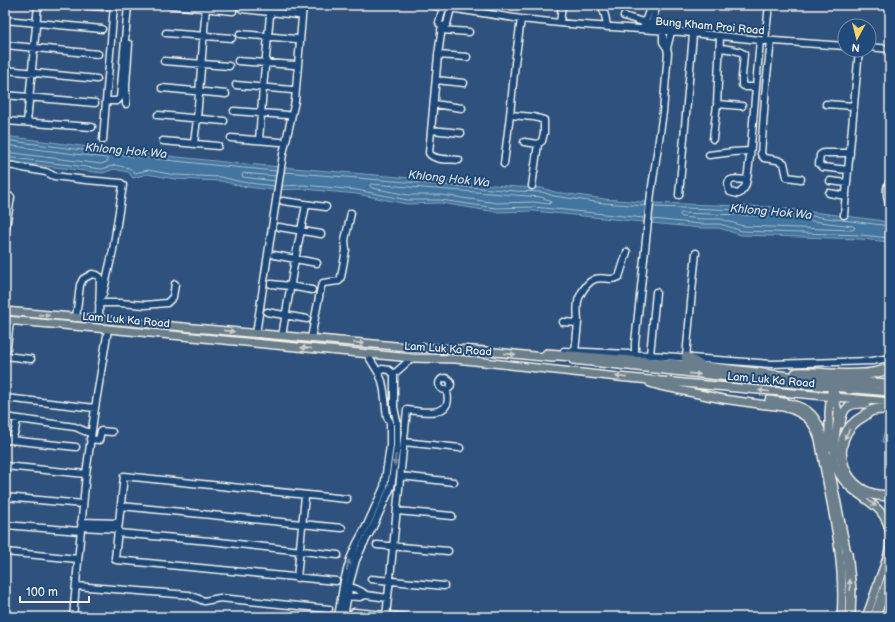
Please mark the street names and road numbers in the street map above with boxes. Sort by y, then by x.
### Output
street label: Bung Kham Proi Road [655,15,765,37]
street label: Lam Luk Ka Road [82,310,170,330]
street label: Lam Luk Ka Road [404,339,492,359]
street label: Lam Luk Ka Road [727,370,815,390]

